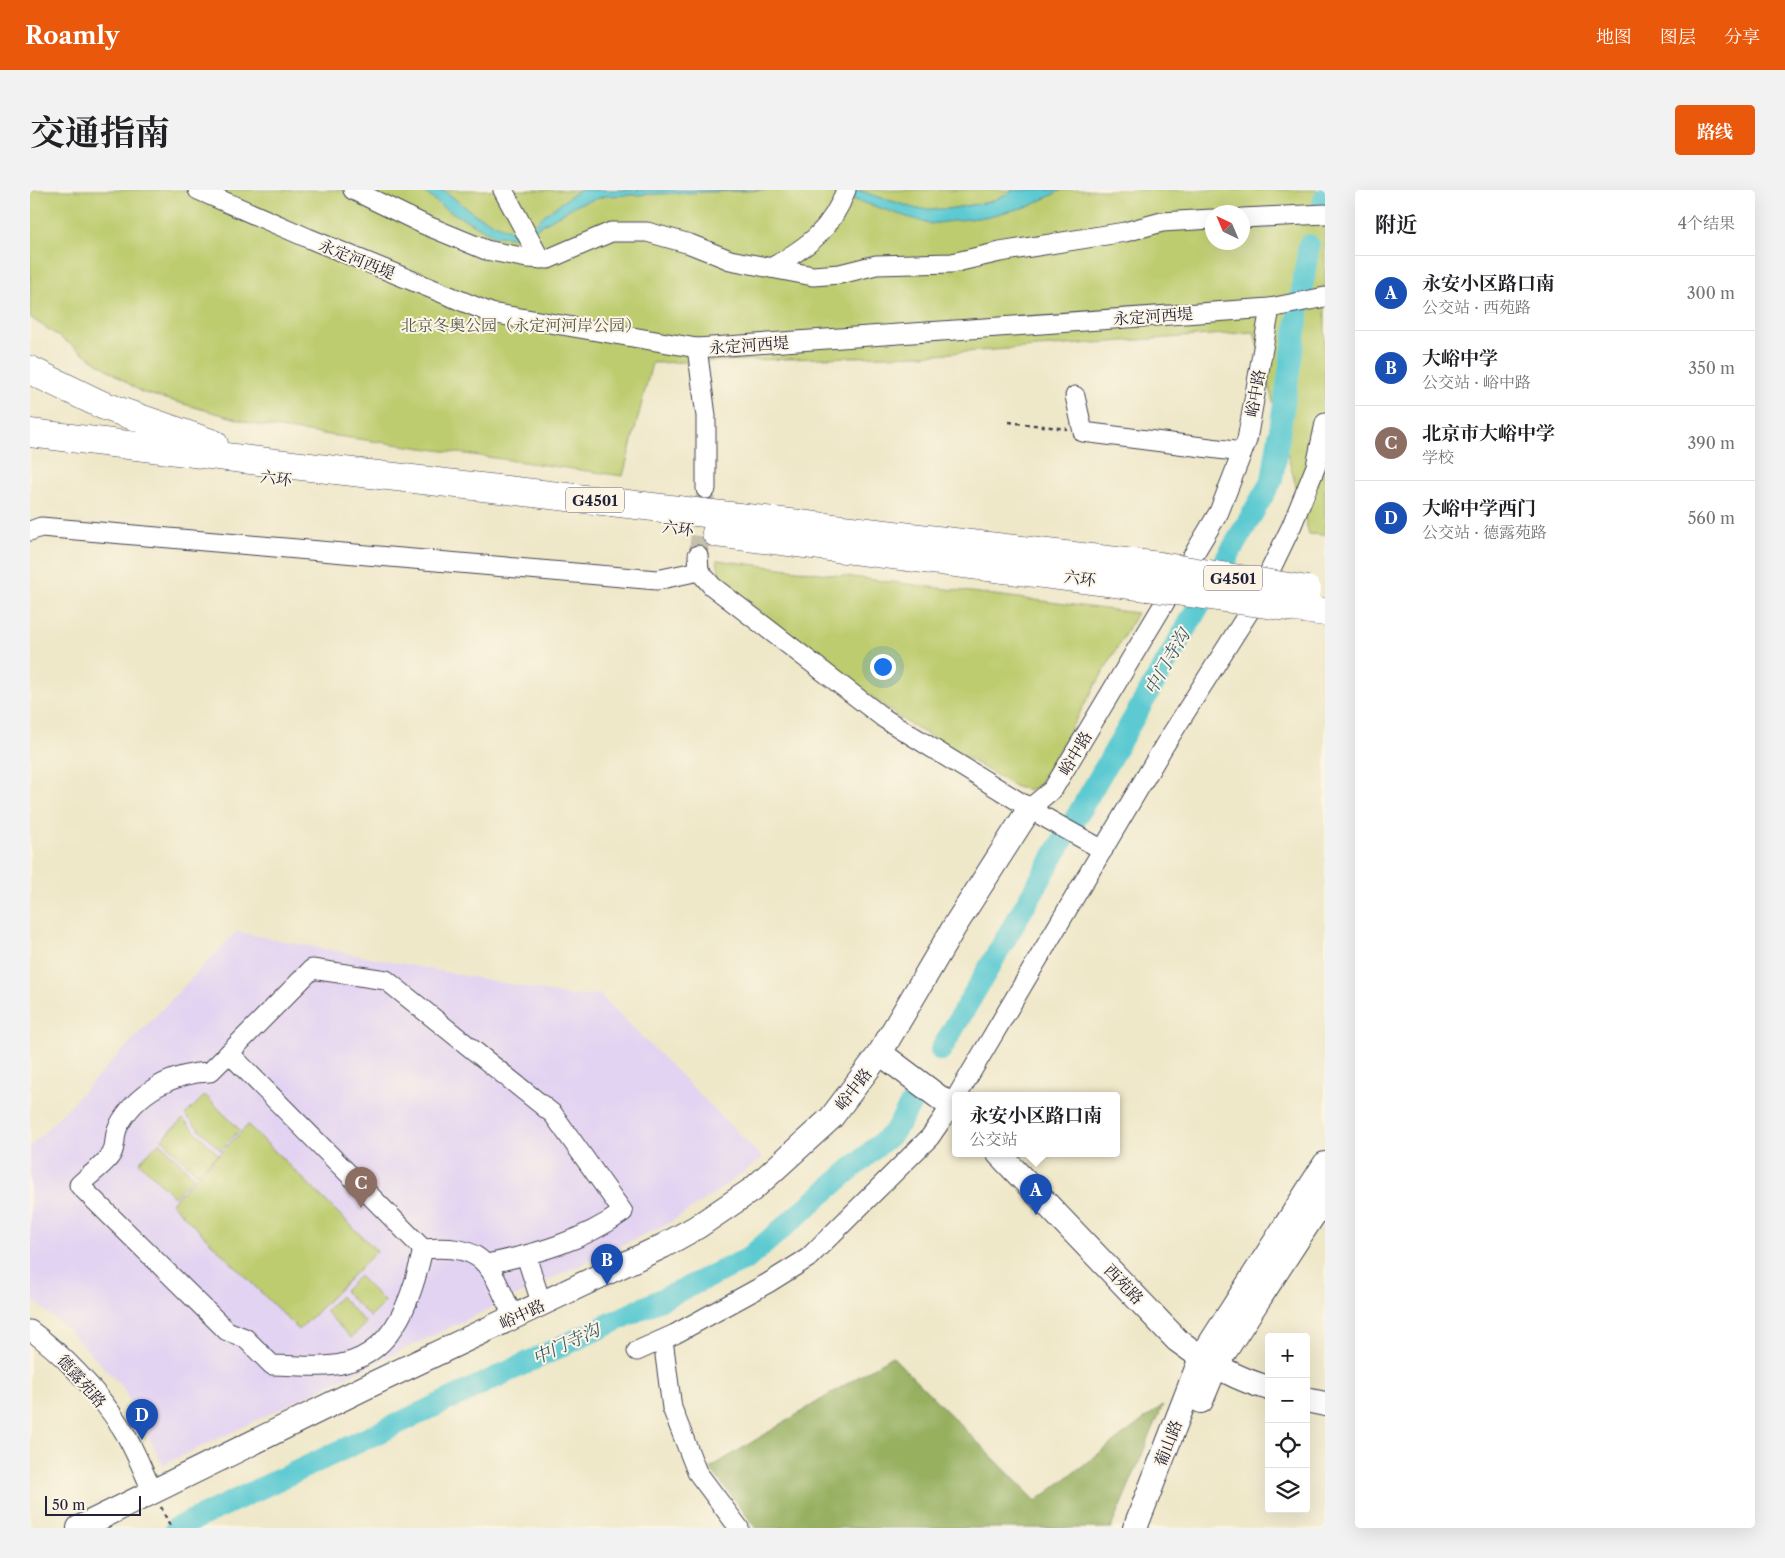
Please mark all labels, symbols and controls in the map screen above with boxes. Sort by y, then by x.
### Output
text: Roamly [25,21,119,50]
text: 地图 [1596,26,1632,48]
text: 图层 [1660,26,1696,48]
text: 分享 [1724,26,1760,48]
button: 路线 [1675,105,1755,155]
text: 交通指南 [30,111,170,154]
north arrow [1205,205,1250,250]
text: 附近 [1375,212,1417,237]
text: 4个结果 [1678,213,1735,233]
street label: 永定河西堤 [316,235,398,283]
text: 永安小区路口南 [1422,272,1555,295]
text: A [1385,283,1397,303]
text: 300 m [1687,283,1735,303]
text: 公交站 · 西苑路 [1422,297,1531,317]
street label: 永定河西堤 [1112,303,1194,329]
park label: 北京冬奥公园（永定河河岸公园） [401,315,641,335]
street label: 永定河西堤 [708,332,790,358]
text: 大峪中学 [1422,347,1498,370]
text: B [1385,358,1397,378]
text: 350 m [1688,358,1735,378]
street label: 峪中路 [1241,368,1269,418]
text: 公交站 · 峪中路 [1422,372,1531,392]
text: 北京市大峪中学 [1422,422,1555,445]
text: C [1385,433,1397,453]
text: 390 m [1688,433,1735,453]
text: 学校 [1422,447,1454,467]
street label: 六环 [259,466,293,490]
road number: G4501 [566,488,624,512]
text: 大峪中学西门 [1422,497,1536,520]
text: D [1384,508,1398,528]
text: 560 m [1688,508,1735,528]
street label: 六环 [661,516,695,540]
text: 公交站 · 德露苑路 [1422,522,1547,542]
street label: 六环 [1063,566,1097,590]
road number: G4501 [1204,566,1262,590]
water label: 中门寺沟 [1139,623,1196,699]
your location [870,654,896,680]
street label: 峪中路 [1054,727,1096,779]
street label: 峪中路 [830,1064,876,1114]
popup [952,1092,1120,1157]
text: 永安小区路口南 [969,1104,1103,1127]
text: 公交站 [969,1129,1018,1149]
pin: C [345,1167,377,1208]
pin: A [1020,1174,1052,1215]
pin: B [591,1244,623,1285]
street label: 西苑路 [1100,1260,1148,1308]
street label: 峪中路 [496,1295,548,1333]
water label: 中门寺沟 [529,1318,606,1369]
map controls [1265,1333,1310,1513]
button: + [1265,1333,1310,1378]
street label: 德露苑路 [53,1350,111,1412]
button: − [1265,1378,1310,1423]
pin: D [126,1399,158,1440]
street label: 葡山路 [1150,1417,1186,1469]
button: locate [1265,1423,1310,1468]
button: layers [1265,1468,1310,1513]
scale bar [45,1493,141,1516]
text: 50 m [52,1496,85,1514]

